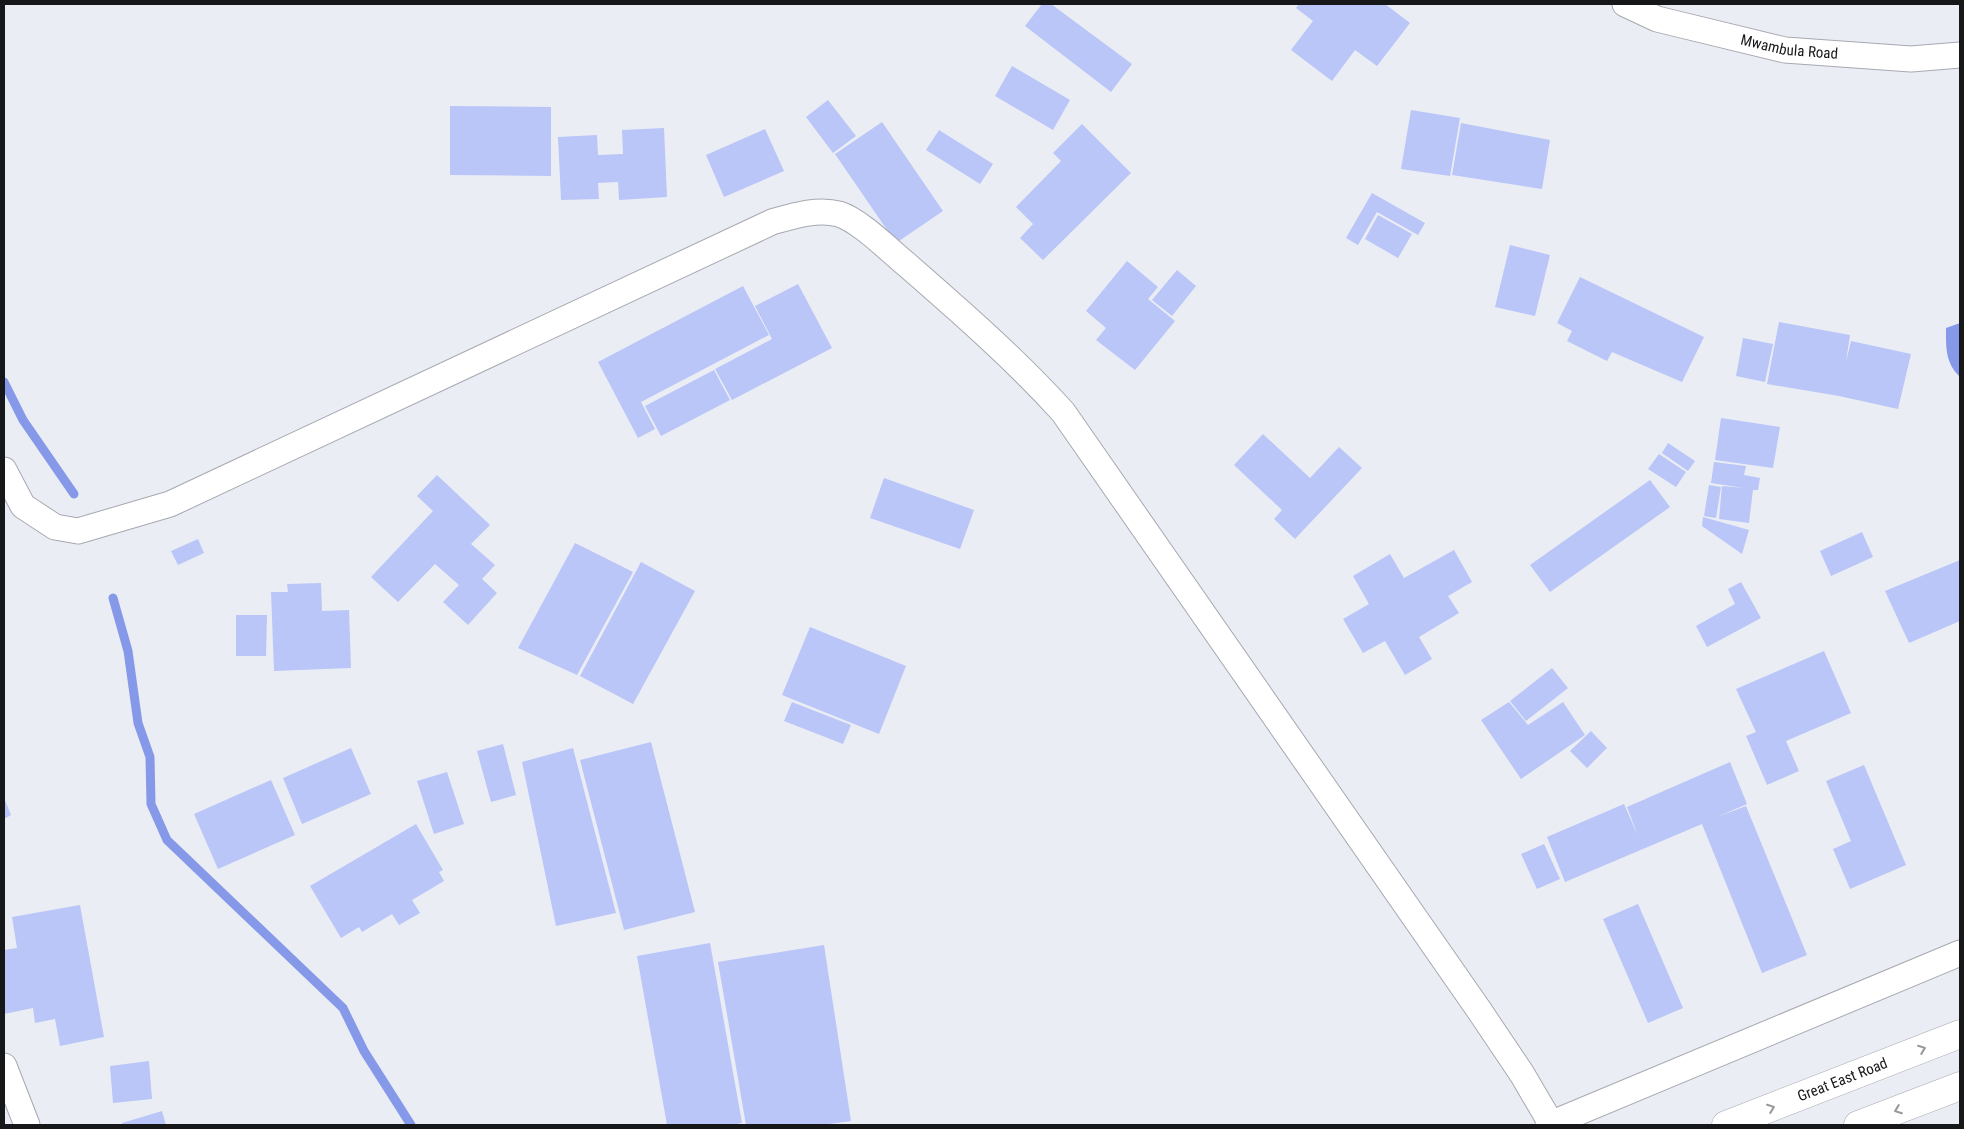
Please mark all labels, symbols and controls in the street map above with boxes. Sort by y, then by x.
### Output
street label: Mwambula Road [1739,31,1839,63]
one-way arrow [1918,1045,1926,1055]
street label: Great East Road [1795,1054,1890,1105]
one-way arrow [1766,1103,1775,1114]
one-way arrow [1895,1104,1903,1114]

